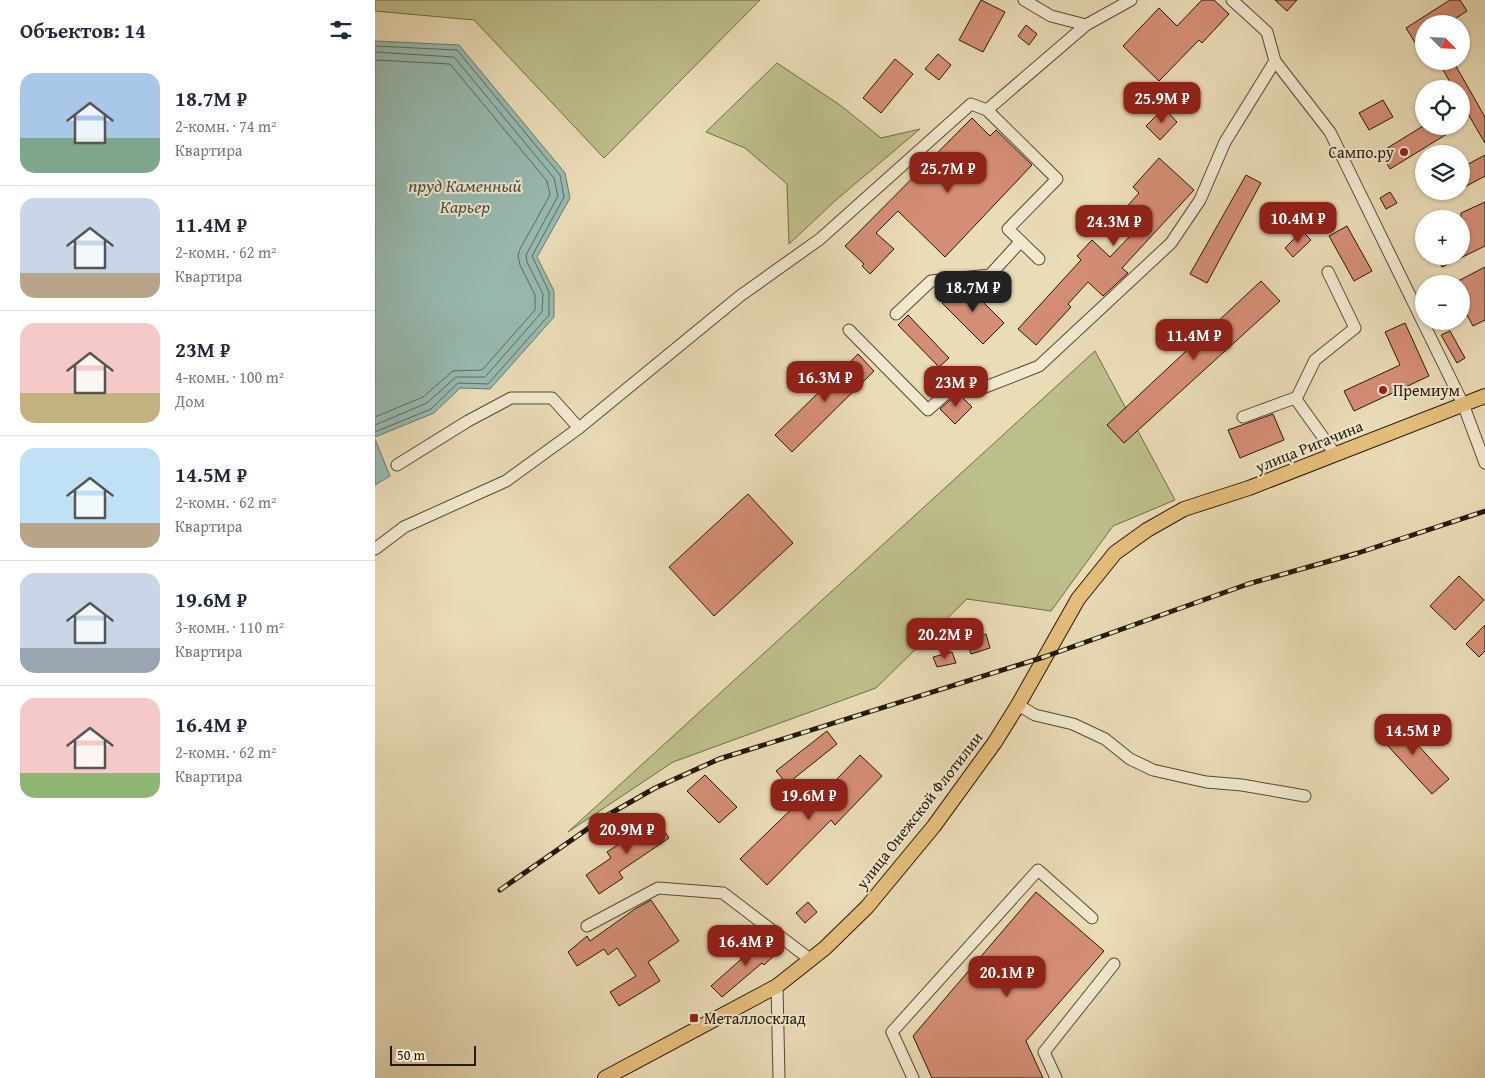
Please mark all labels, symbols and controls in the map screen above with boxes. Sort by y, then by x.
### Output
text: Объектов: 14 [20,15,146,46]
north arrow [1415,15,1470,70]
map controls [1415,15,1470,330]
icon: filters [327,16,355,44]
button: locate [1415,80,1470,135]
pin: 25.9M ₽ [1116,82,1208,124]
text: 18.7M ₽ [175,83,247,114]
text: 25.9M ₽ [1135,86,1189,110]
icon: home [60,93,120,153]
text: 2-комн. · 74 m² [175,114,276,138]
text: Квартира [175,138,242,162]
place label: Сампо.ру [1328,140,1394,164]
button: layers [1415,145,1470,200]
marker: Сампо.ру [1398,146,1410,158]
pin: 25.7M ₽ [902,152,994,194]
text: 25.7M ₽ [921,156,975,180]
water label: пруд Каменный Карьер [408,172,522,220]
pin: 10.4M ₽ [1252,202,1344,244]
pin: 24.3M ₽ [1068,204,1160,247]
text: 10.4M ₽ [1271,206,1325,230]
text: 11.4M ₽ [175,209,247,240]
text: 24.3M ₽ [1087,209,1141,233]
button: + [1415,210,1470,265]
icon: home [60,218,120,278]
text: 2-комн. · 62 m² [175,240,276,264]
text: Квартира [175,264,242,288]
pin: 18.7M ₽ [927,270,1019,313]
text: 18.7M ₽ [946,275,1000,299]
button: − [1415,275,1470,330]
pin: 11.4M ₽ [1148,318,1240,361]
text: 11.4M ₽ [1167,323,1221,347]
text: 23M ₽ [175,334,230,365]
icon: home [60,343,120,403]
pin: 16.3M ₽ [779,360,871,403]
text: 4-комн. · 100 m² [175,365,284,389]
text: 16.3M ₽ [798,365,852,389]
pin: 23M ₽ [921,366,991,408]
text: 23M ₽ [935,370,977,394]
place label: Премиум [1393,378,1460,402]
marker: Премиум [1377,384,1389,396]
text: Дом [175,389,205,413]
street label: улица Ригачина [1251,413,1367,479]
text: 14.5M ₽ [175,459,247,490]
icon: home [60,468,120,528]
text: 2-комн. · 62 m² [175,490,276,514]
text: Квартира [175,514,242,538]
text: 19.6M ₽ [175,584,247,615]
icon: home [60,593,120,653]
text: 3-комн. · 110 m² [175,615,284,639]
pin: 20.2M ₽ [899,618,991,660]
text: 20.2M ₽ [918,622,972,646]
text: Квартира [175,639,242,663]
text: 16.4M ₽ [175,709,247,740]
pin: 14.5M ₽ [1367,714,1459,756]
icon: home [60,718,120,778]
text: 14.5M ₽ [1386,718,1440,742]
street label: улица Онежской Флотилии [849,726,988,895]
text: 2-комн. · 62 m² [175,740,276,764]
text: Квартира [175,764,242,788]
pin: 19.6M ₽ [763,778,855,821]
text: 19.6M ₽ [782,783,836,807]
pin: 20.9M ₽ [581,812,673,855]
text: 20.9M ₽ [600,817,654,841]
pin: 16.4M ₽ [700,924,792,967]
text: 16.4M ₽ [719,929,773,953]
pin: 20.1M ₽ [961,956,1053,998]
text: 20.1M ₽ [980,960,1034,984]
place label: Металлосклад [704,1006,806,1030]
marker: Металлосклад [688,1012,700,1024]
scale bar [390,1043,476,1066]
text: 50 m [397,1045,425,1065]

